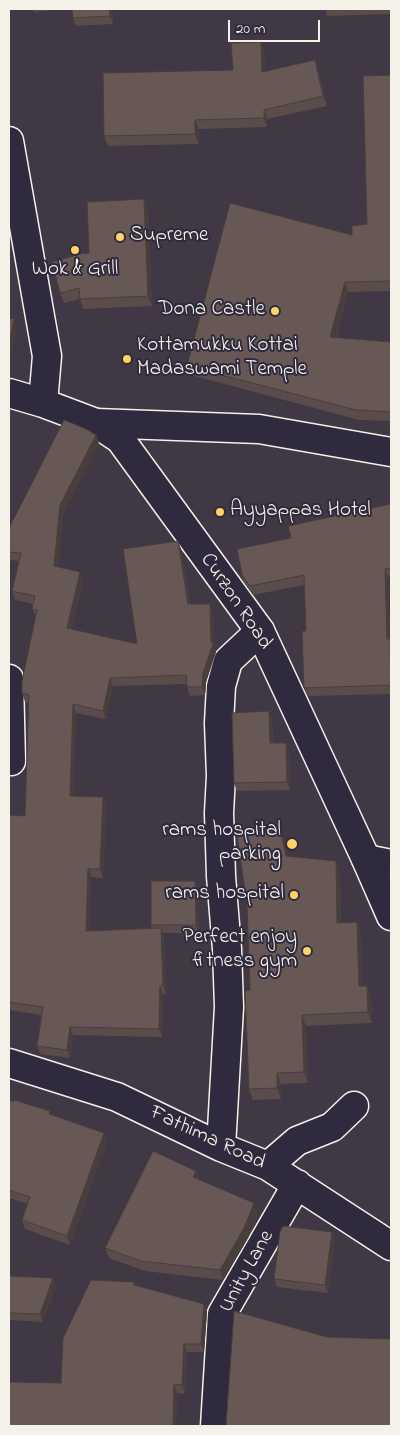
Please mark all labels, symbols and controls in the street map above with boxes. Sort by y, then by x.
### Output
scale bar [230,10,322,42]
text: 20 m [236,18,265,40]
place label: Supreme [130,224,208,250]
marker: Supreme [114,231,126,243]
marker: Wok & Grill [69,244,81,256]
place label: Wok & Grill [32,258,118,284]
place label: Dona Castle [158,298,265,324]
marker: Dona Castle [269,305,281,317]
place label: Kottamukku Kottai Madaswami Temple [137,334,307,384]
marker: Kottamukku Kottai Madaswami Temple [121,353,133,365]
place label: Ayyappas Hotel [230,499,371,525]
marker: Ayyappas Hotel [214,506,226,518]
street label: Curzon Road [194,549,276,655]
place label: rams hospital parking [162,819,281,869]
marker: rams hospital parking [285,837,299,851]
place label: rams hospital [165,882,284,908]
marker: rams hospital [288,889,300,901]
place label: Perfect enjoy fitness gym [183,926,297,976]
marker: Perfect enjoy fitness gym [301,945,313,957]
street label: Fathima Road [145,1101,269,1177]
street label: Unity Lane [215,1226,281,1318]

